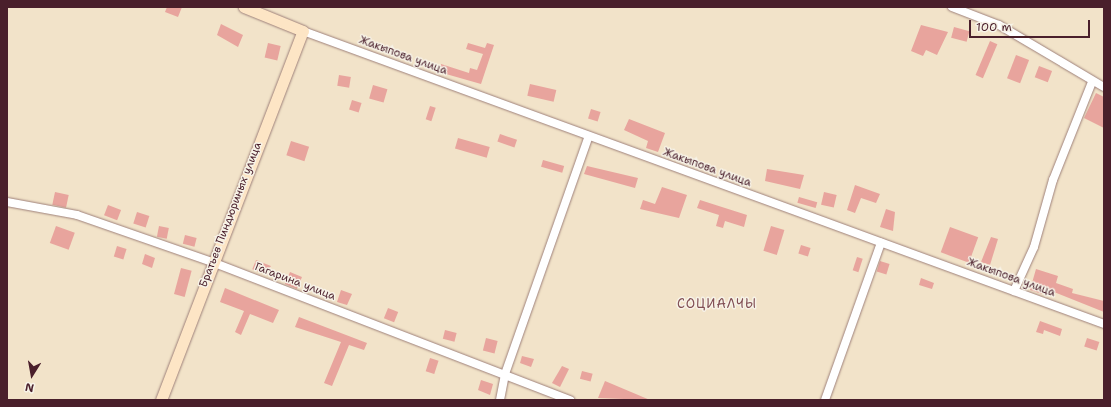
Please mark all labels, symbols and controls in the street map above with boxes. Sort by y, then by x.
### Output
scale bar [971,12,1092,38]
text: 100 m [976,19,1012,35]
street label: Жакыпова улица [357,34,449,78]
street label: Братьев Пиндюриных улица [197,141,265,289]
street label: Жакыпова улица [661,146,753,190]
street label: Жакыпова улица [965,256,1057,300]
street label: Гагарина улица [253,260,337,304]
district label: СОЦИАЛЧЫ [677,296,757,312]
north arrow [12,355,52,395]
text: N [24,379,35,395]

